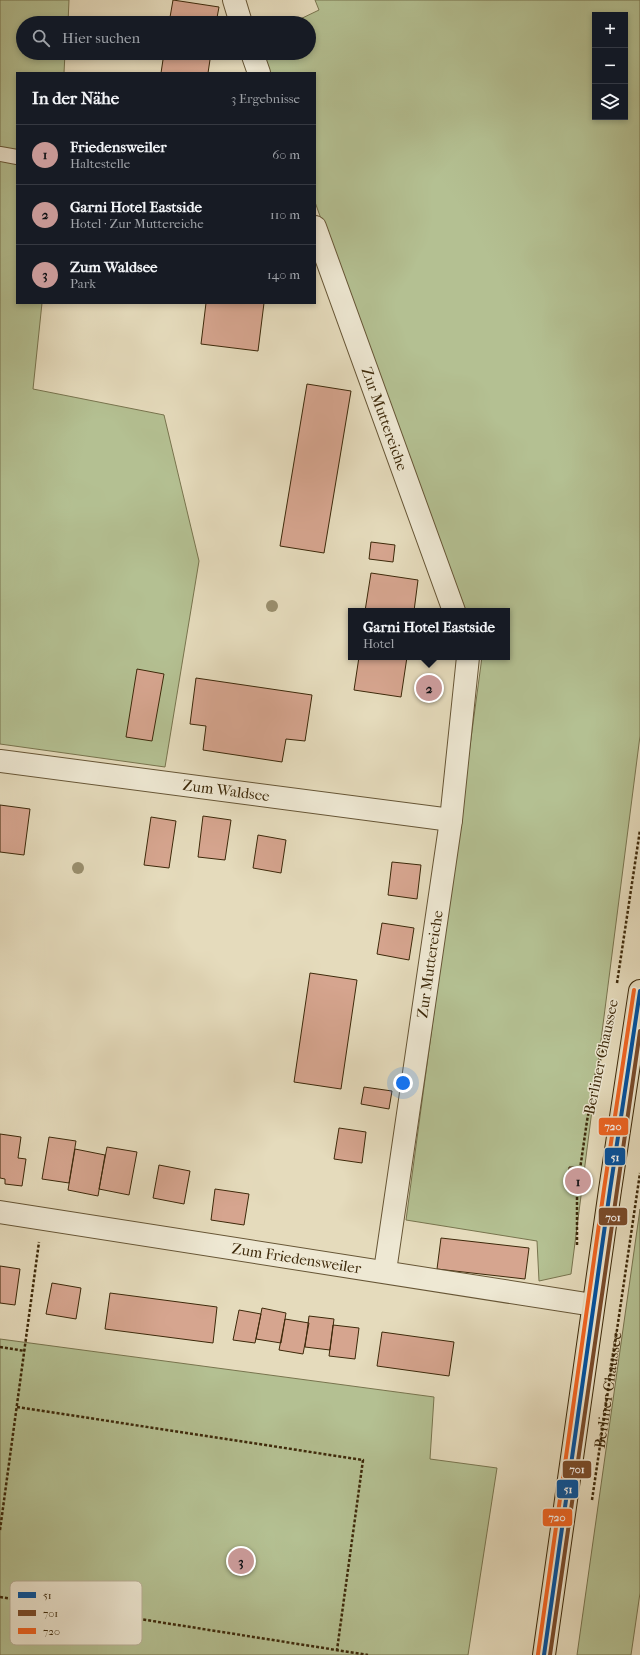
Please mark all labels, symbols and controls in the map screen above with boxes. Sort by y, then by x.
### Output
map controls [592,12,628,120]
button: + [592,12,628,48]
search box [16,16,316,60]
icon: search [30,27,52,49]
text: Hier suchen [62,29,140,47]
button: − [592,48,628,84]
button: layers [592,84,628,120]
text: In der Nähe [32,88,119,108]
text: 3 Ergebnisse [231,91,300,106]
text: Friedensweiler [70,138,167,156]
text: 1 [43,147,47,162]
text: 60 m [272,147,300,162]
text: Haltestelle [70,156,130,171]
text: Garni Hotel Eastside [70,198,202,216]
text: 2 [42,207,48,222]
text: 110 m [270,207,300,222]
text: Hotel · Zur Muttereiche [70,216,204,231]
text: Zum Waldsee [70,258,158,276]
text: 3 [42,267,48,282]
text: 140 m [267,267,300,282]
text: Park [70,276,96,291]
street label: Zur Muttereiche [357,365,412,474]
popup [348,608,510,660]
text: Garni Hotel Eastside [363,618,495,636]
text: Hotel [363,636,394,651]
pin: 2 [416,673,442,703]
street label: Zum Waldsee [181,776,271,805]
street label: Zur Muttereiche [413,909,447,1019]
street label: Berliner Chaussee [580,997,622,1116]
your location [393,1073,413,1093]
line badge: 720 [598,1117,629,1136]
text: 720 [604,1120,622,1133]
line badge: 51 [604,1147,626,1166]
text: 51 [611,1151,619,1164]
pin: 1 [565,1166,591,1196]
line badge: 701 [598,1207,628,1226]
text: 701 [604,1211,621,1224]
street label: Zum Friedensweiler [230,1239,363,1278]
street label: Berliner Chaussee [591,1330,626,1450]
line badge: 701 [562,1460,592,1479]
text: 701 [568,1463,585,1476]
line badge: 51 [556,1479,579,1499]
text: 51 [564,1483,572,1496]
line badge: 720 [542,1508,573,1527]
text: 720 [548,1511,566,1524]
pin: 3 [228,1546,254,1576]
legend [10,1581,142,1645]
text: 51 [43,1589,52,1602]
text: 701 [43,1607,58,1620]
text: 720 [43,1625,60,1638]

